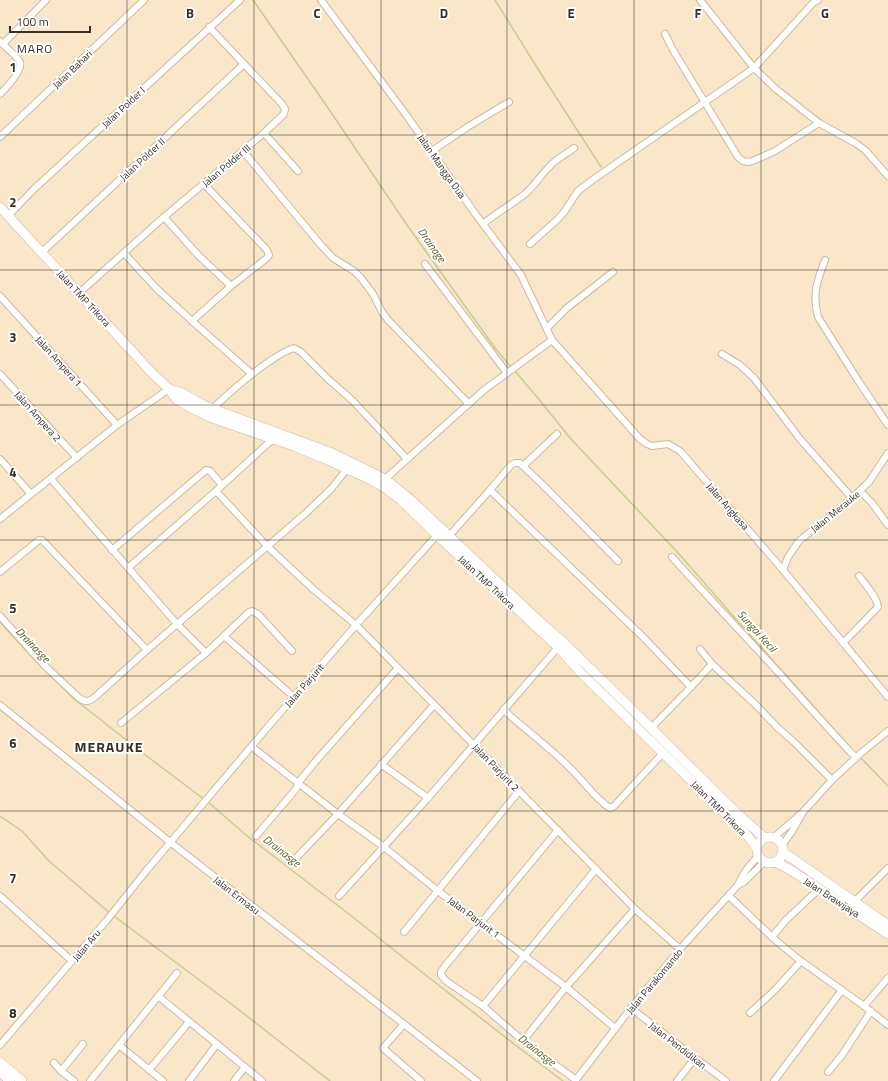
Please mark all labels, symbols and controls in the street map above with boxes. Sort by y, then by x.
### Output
text: B [186,3,194,23]
text: C [313,3,321,23]
text: D [440,3,448,23]
text: E [567,3,575,23]
text: F [695,3,702,23]
text: G [821,3,829,23]
scale bar [10,8,90,34]
text: 100 m [16,12,49,31]
district label: MARO [17,39,53,58]
street label: Jalan Bahari [49,47,96,92]
text: 1 [9,57,17,77]
street label: Jalan Polder I [98,83,148,132]
street label: Jalan Mangga Dua [414,131,469,202]
street label: Jalan Polder II [116,134,168,184]
street label: Jalan Polder III [199,140,254,190]
text: 2 [9,192,17,212]
water label: Drainage [414,224,450,266]
street label: Jalan TMP Trikora [53,267,114,330]
text: 3 [9,327,17,347]
street label: Jalan Ampera 1 [32,333,86,390]
street label: Jalan Ampera 2 [11,388,65,445]
text: 4 [9,462,17,482]
street label: Jalan Angkasa [703,479,753,533]
street label: Jalan Merauke [807,487,863,536]
street label: Jalan TMP Trikora [455,552,518,613]
text: 5 [9,598,17,618]
water label: Sungai Kecil [734,607,781,657]
water label: Drainasge [12,624,55,667]
street label: Jalan Parjurit [281,660,328,711]
text: 6 [9,733,17,753]
district label: MERAUKE [75,736,143,757]
street label: Jalan Parjurit 2 [469,740,522,795]
street label: Jalan TMP Trikora [688,777,750,839]
water label: Drainasge [260,831,305,871]
text: 7 [9,868,17,888]
street label: Jalan Ermasu [210,873,263,918]
street label: Jalan Brawijaya [801,874,863,921]
street label: Jalan Parjurit 1 [445,893,503,942]
street label: Jalan Aru [69,926,104,965]
street label: Jalan Parakomando [622,945,686,1017]
text: 8 [9,1003,17,1023]
street label: Jalan Pendidikan [646,1018,710,1073]
water label: Drainasge [515,1030,560,1070]

